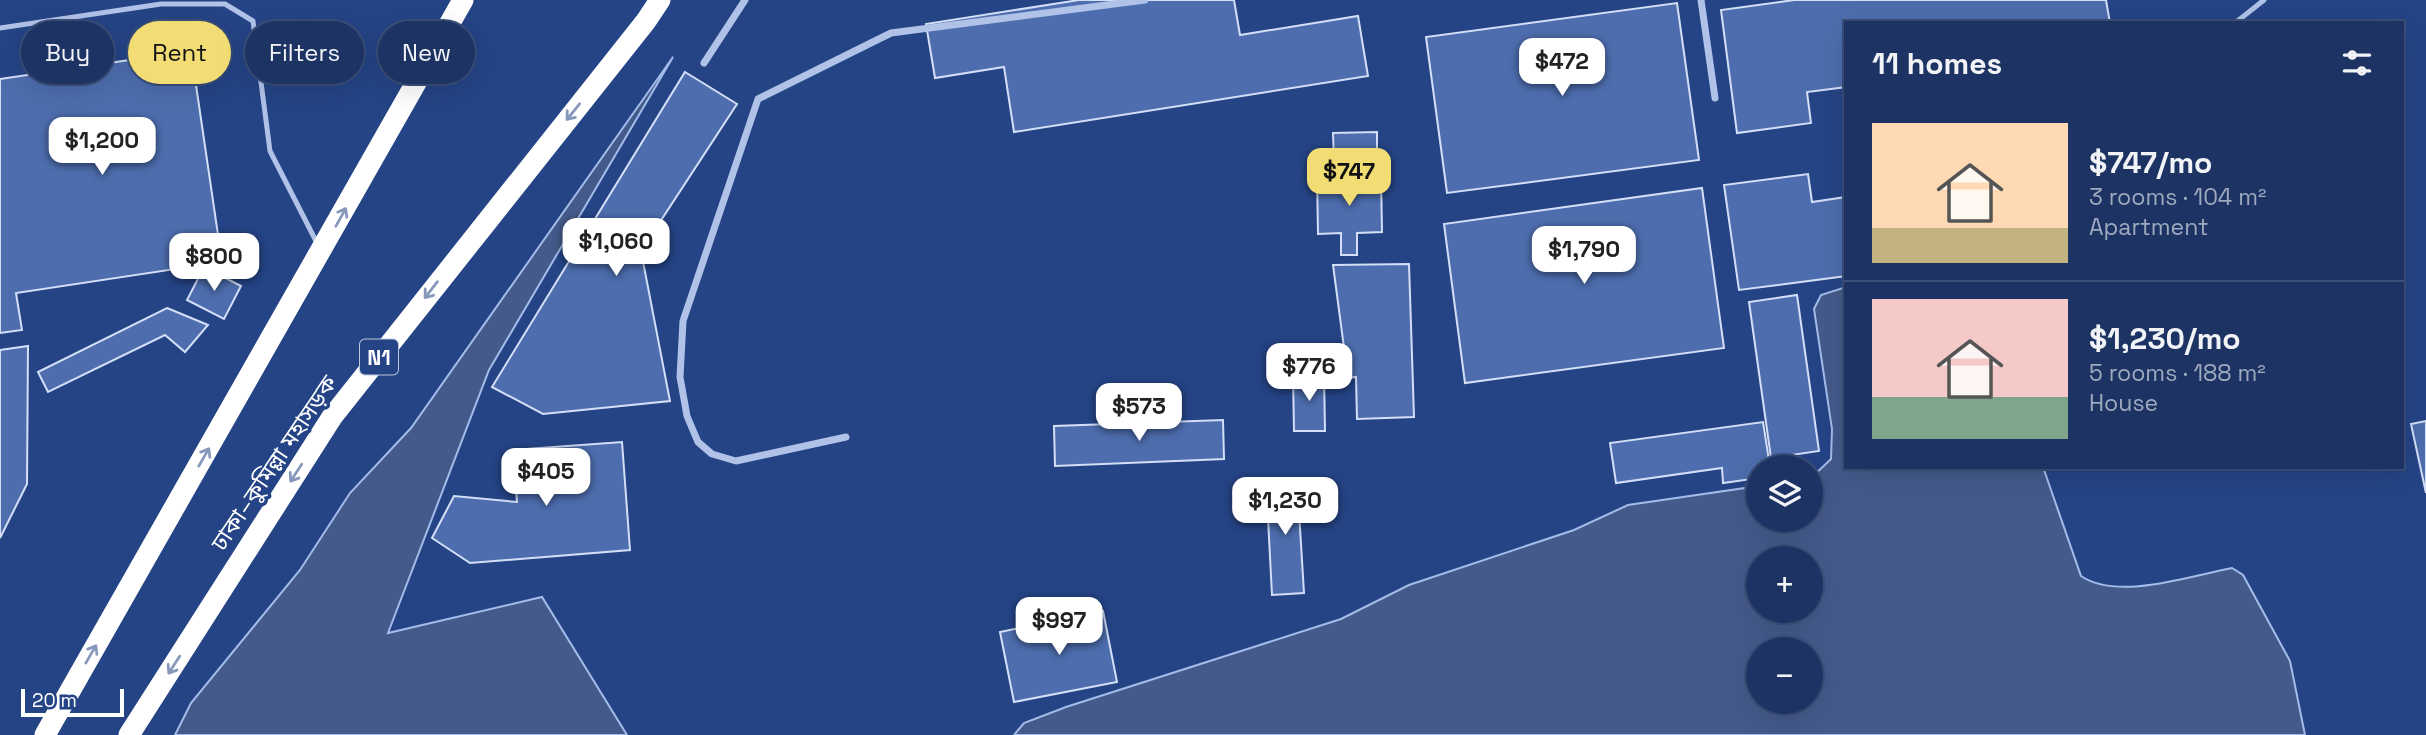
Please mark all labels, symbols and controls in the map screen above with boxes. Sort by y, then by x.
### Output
chip: Buy [21,21,114,84]
chip: Rent [128,21,231,84]
chip: Filters [245,21,364,84]
chip: New [378,21,475,84]
pin: $472 [1521,38,1603,98]
text: 11 homes [1872,44,2002,83]
icon: filters [2338,44,2376,82]
text: $472 [1535,46,1589,76]
one-way arrow [565,103,581,121]
pin: $1,200 [45,118,159,177]
text: $1,200 [65,125,139,155]
text: $747/mo [2089,143,2212,182]
pin: $747 [1308,148,1390,208]
icon: home [1928,151,2012,235]
text: $747 [1323,156,1375,186]
text: 3 rooms · 104 m² [2089,182,2266,212]
one-way arrow [334,207,348,227]
text: Apartment [2089,212,2209,242]
pin: $1,060 [559,218,673,278]
text: $1,060 [579,226,653,256]
pin: $1,790 [1527,226,1641,286]
pin: $800 [173,233,255,293]
text: $1,790 [1548,234,1620,264]
text: $800 [185,241,243,271]
one-way arrow [424,280,439,299]
text: $1,230/mo [2089,319,2241,358]
icon: home [1928,327,2012,411]
road number: N1 [360,340,398,374]
pin: $776 [1268,344,1350,403]
text: $776 [1282,351,1336,381]
text: 5 rooms · 188 m² [2089,358,2266,388]
street label: ঢাকা–কুমিল্লা মহাসড়ক [204,369,344,557]
pin: $573 [1098,384,1180,443]
text: House [2089,388,2158,418]
text: $573 [1112,391,1166,421]
one-way arrow [197,447,211,467]
pin: $405 [505,448,587,508]
map controls [1746,455,1823,714]
button: layers [1746,455,1823,532]
text: $405 [517,456,575,486]
one-way arrow [289,463,304,482]
pin: $1,230 [1228,477,1342,537]
text: $1,230 [1248,485,1322,515]
button: + [1746,546,1823,623]
pin: $997 [1018,598,1100,657]
text: $997 [1032,605,1086,635]
button: − [1746,637,1823,714]
one-way arrow [84,645,98,665]
one-way arrow [167,654,181,674]
scale bar [21,686,124,718]
text: 20 m [32,688,77,713]

